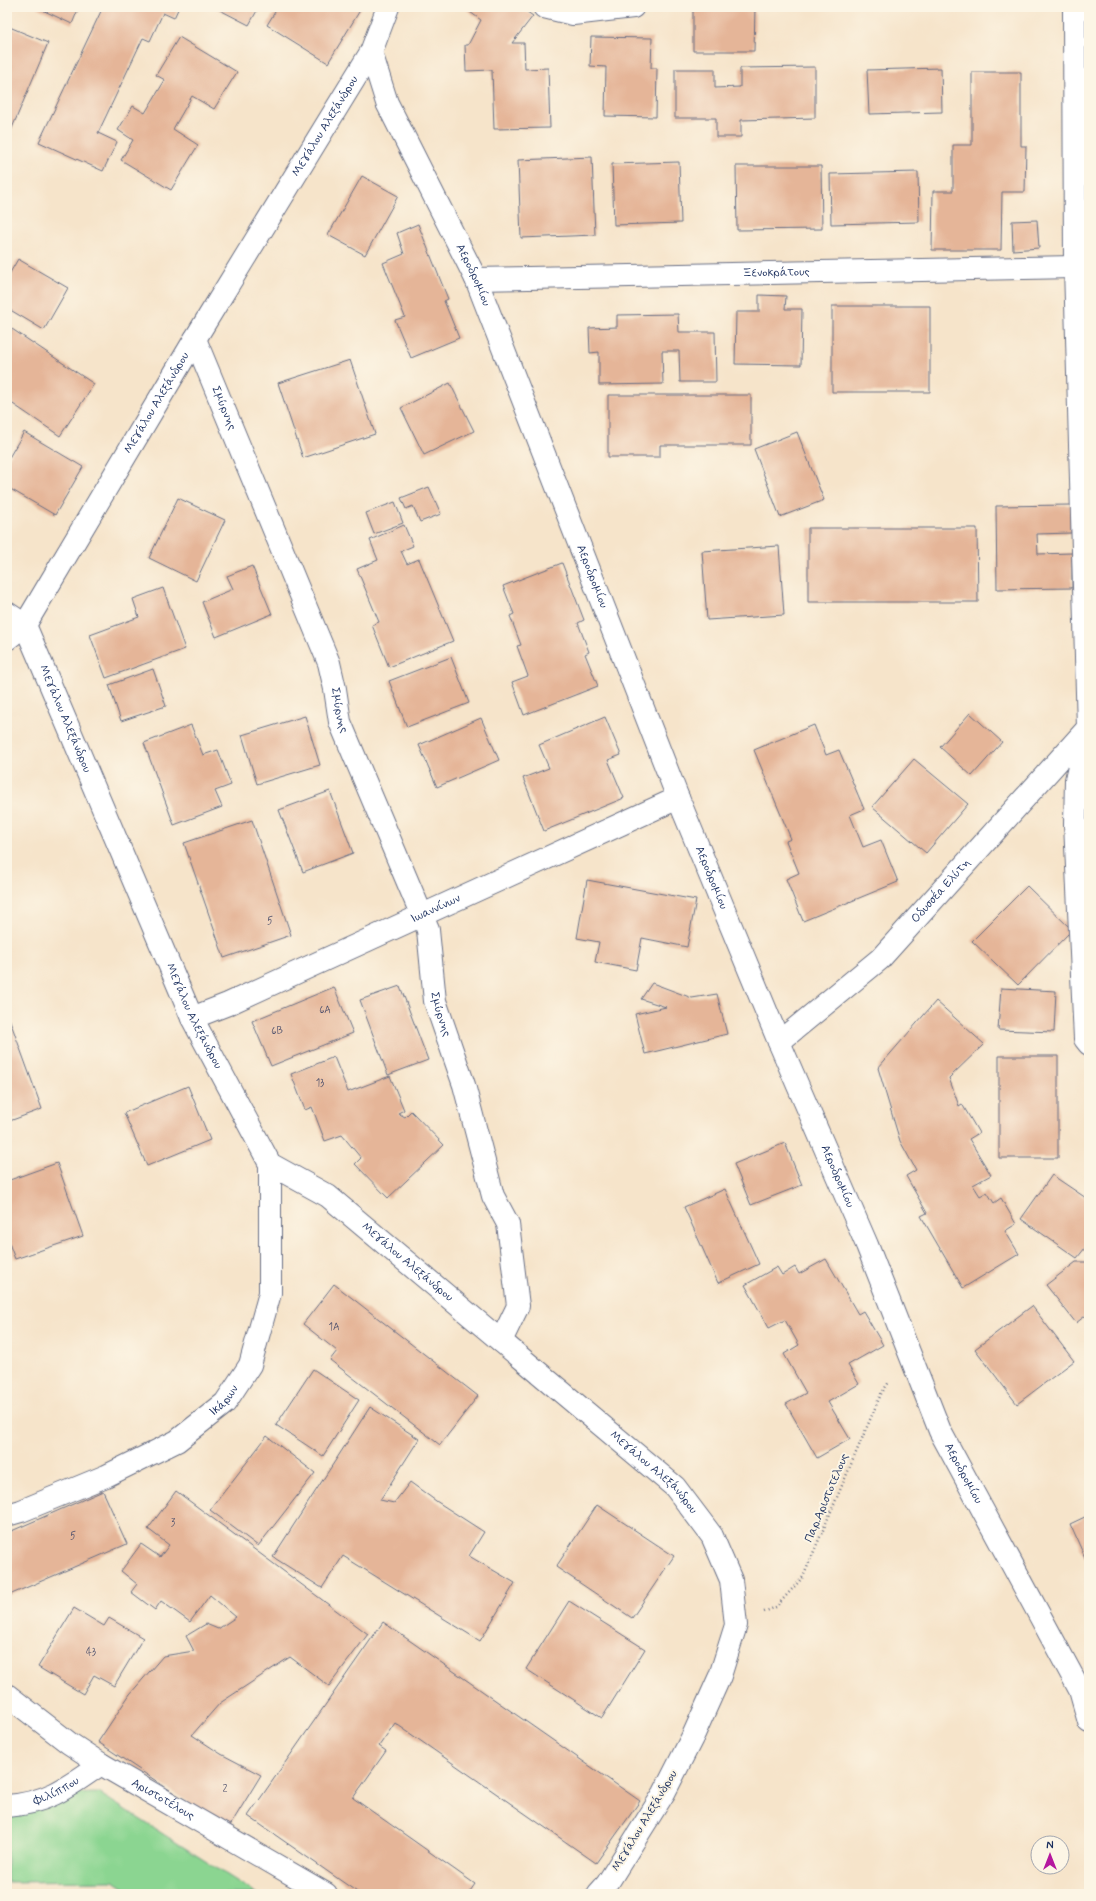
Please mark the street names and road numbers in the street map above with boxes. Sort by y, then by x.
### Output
street label: Μεγάλου Αλεξάνδρου [288,72,363,180]
street label: Αεροδρομίου [452,241,494,309]
street label: Ξενοκράτους [742,264,810,282]
street label: Μεγάλου Αλεξάνδρου [121,349,194,457]
street label: Σμύρνης [207,384,240,433]
street label: Αεροδρομίου [572,542,612,611]
street label: Μεγάλου Αλεξάνδρου [35,663,95,776]
street label: Σμύρνης [327,686,352,736]
street label: Αεροδρομίου [691,844,731,912]
street label: Οδυσσέα Ελύτη [908,855,974,927]
street label: Ιωαννίνων [408,891,463,927]
street label: Μεγάλου Αλεξάνδρου [162,961,226,1072]
street label: Σμύρνης [426,991,455,1039]
street label: Αεροδρομίου [817,1142,858,1211]
street label: Μεγάλου Αλεξάνδρου [358,1219,457,1306]
street label: Ικάρων [206,1382,243,1420]
street label: Μεγάλου Αλεξάνδρου [606,1427,701,1518]
street label: Αεροδρομίου [940,1440,986,1507]
street label: Παρ.Αριστοτελους [801,1451,853,1545]
street label: Μεγάλου Αλεξάνδρου [608,1767,682,1875]
street label: Φιλίππου [30,1773,83,1810]
street label: Αριστοτέλους [128,1775,197,1824]

